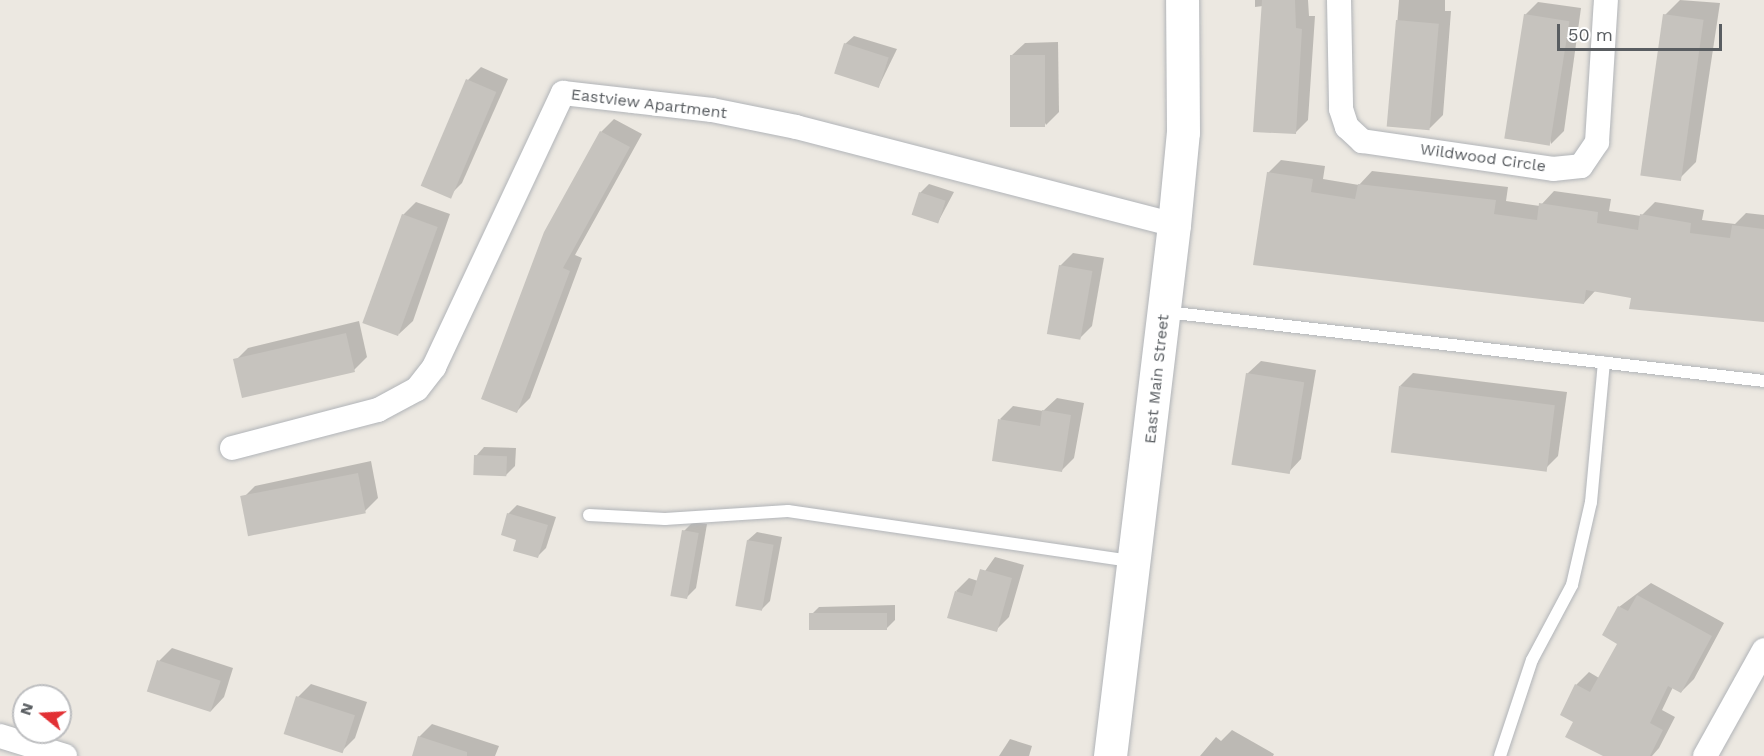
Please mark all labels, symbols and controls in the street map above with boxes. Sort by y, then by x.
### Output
scale bar [1560,12,1725,50]
text: 50 m [1568,24,1613,45]
street label: Eastview Apartment [569,85,729,123]
street label: Wildwood Circle [1419,140,1547,176]
street label: East Main Street [1141,313,1173,445]
north arrow [12,684,72,744]
text: N [15,700,37,717]

